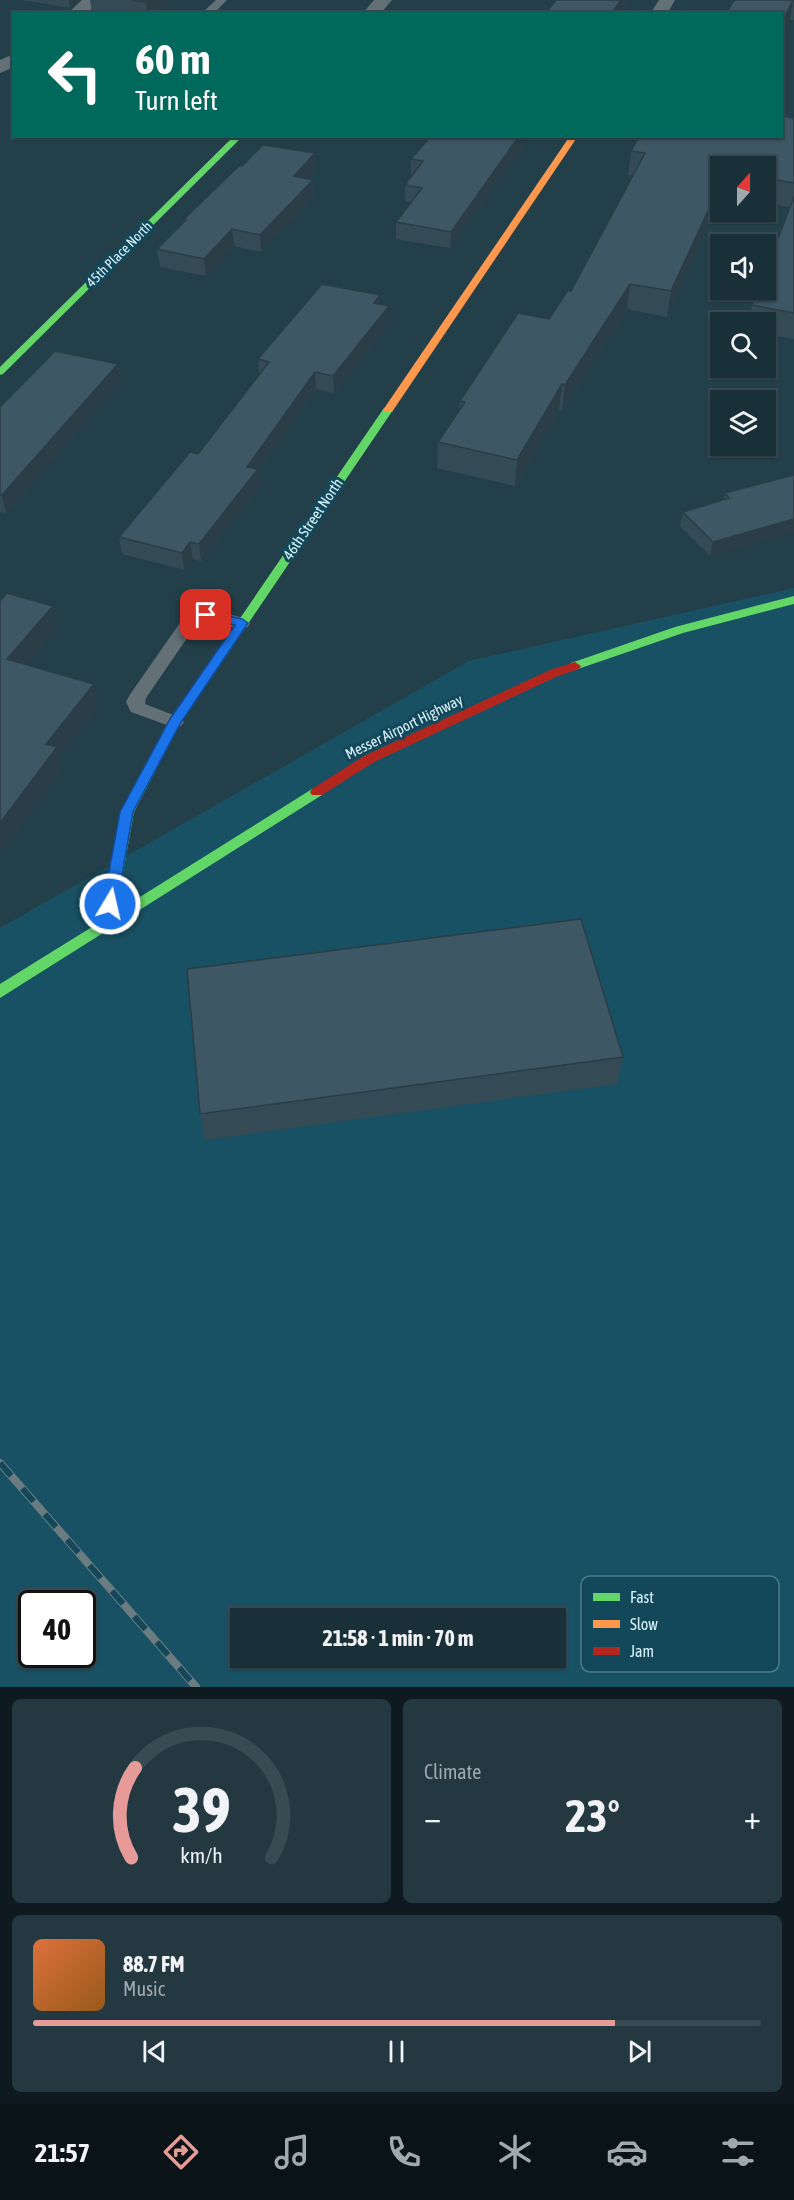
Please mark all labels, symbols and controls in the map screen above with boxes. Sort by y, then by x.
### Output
text: 60 m [135,35,210,83]
icon: left [36,36,114,114]
text: Turn left [135,85,218,116]
north arrow [710,156,776,222]
map controls [710,156,776,456]
street label: 45th Place North [83,218,155,290]
button: sound [710,234,776,300]
button: search [710,312,776,378]
button: layers [710,390,776,456]
street label: 46th Street North [279,475,346,563]
pin [180,589,231,640]
icon: arrive [189,598,222,631]
street label: Messer Airport Highway [342,691,465,762]
position arrow [78,872,142,936]
legend [581,1576,779,1672]
text: Fast [630,1588,654,1606]
speed limit sign: 40 [18,1590,96,1668]
text: Slow [630,1615,658,1633]
text: 21:58 · 1 min · 70 m [322,1625,474,1651]
text: Jam [630,1642,654,1660]
text: Climate [424,1760,481,1783]
text: 39 [172,1774,231,1845]
text: 23° [565,1790,620,1842]
text: − [424,1798,441,1836]
text: + [744,1798,761,1836]
text: km/h [180,1843,223,1868]
text: 88.7 FM [123,1951,185,1977]
text: Music [123,1977,165,2000]
icon: previous [138,2035,171,2068]
icon: pause [380,2035,413,2068]
icon: next [623,2035,656,2068]
icon: directions [160,2131,202,2173]
icon: music [271,2131,313,2173]
icon: phone [383,2131,425,2173]
icon: climate [494,2131,536,2173]
icon: car [606,2131,648,2173]
icon: filters [717,2131,759,2173]
text: 21:57 [35,2137,90,2168]

